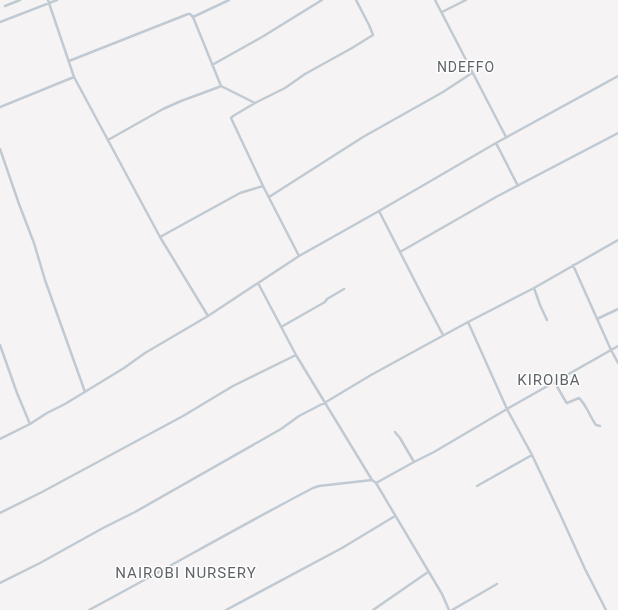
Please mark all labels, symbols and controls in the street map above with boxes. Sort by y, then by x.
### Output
district label: NDEFFO [437,59,495,75]
district label: KIROIBA [517,371,581,389]
district label: NAIROBI NURSERY [115,564,257,582]

